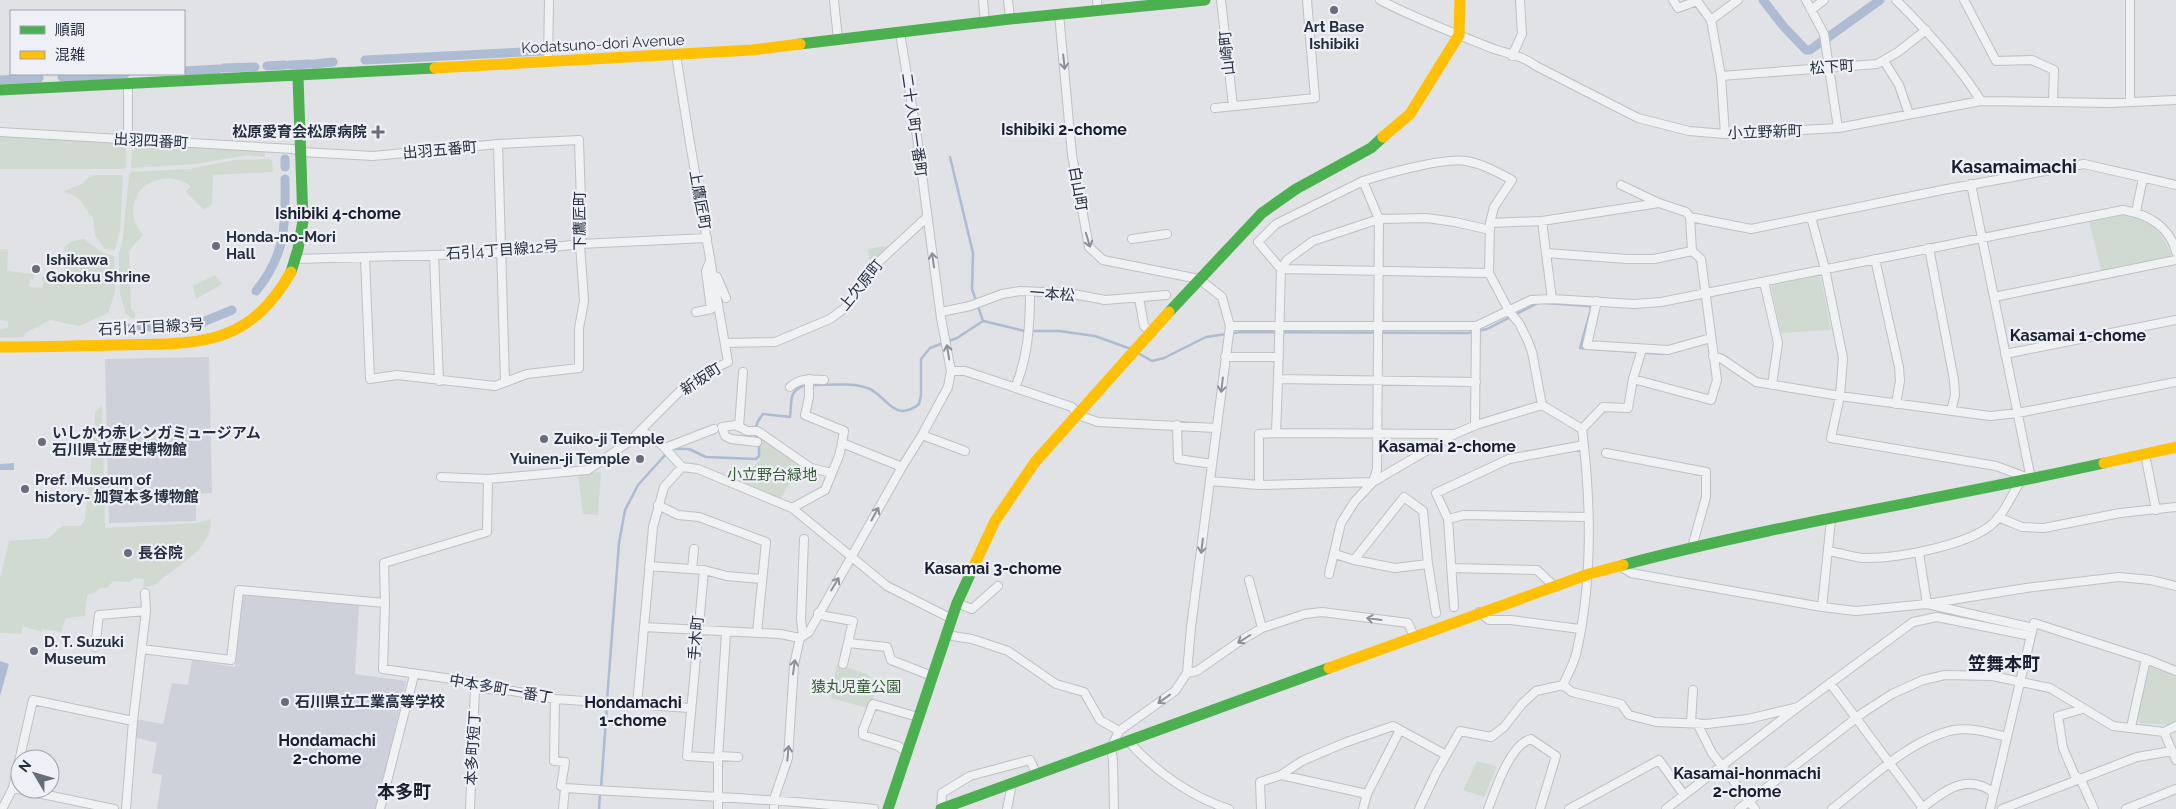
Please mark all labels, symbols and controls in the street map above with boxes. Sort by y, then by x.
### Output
marker: Art Base Ishibiki [1328,4,1340,16]
legend [10,10,185,75]
place label: Art Base Ishibiki [1304,18,1364,53]
text: 順調 [55,21,85,39]
street label: 山崎町 [1216,30,1238,76]
street label: Kodatsuno-dori Avenue [521,31,685,57]
text: 混雑 [55,46,85,64]
one-way arrow [1059,54,1069,70]
street label: 松下町 [1809,56,1855,78]
street label: 二十人町一番町 [898,72,930,178]
district label: Ishibiki 2-chome [1001,120,1127,139]
street label: 小立野新町 [1727,122,1803,142]
place label: 松原愛育会松原病院 [232,123,367,141]
marker: 松原愛育会松原病院 [371,125,385,139]
street label: 出羽四番町 [113,130,189,152]
street label: 出羽五番町 [402,138,478,162]
district label: Kasamaimachi [1951,156,2077,177]
street label: 白山町 [1065,165,1091,213]
street label: 上鷹匠町 [686,169,714,231]
street label: 下鷹匠町 [571,191,589,251]
district label: Ishibiki 4-chome [275,204,401,223]
place label: Honda-no-Mori Hall [226,228,336,263]
one-way arrow [1083,232,1093,248]
street label: 石引4丁目線12号 [445,237,559,263]
marker: Honda-no-Mori Hall [210,240,222,252]
place label: Ishikawa Gokoku Shrine [46,251,150,286]
one-way arrow [928,253,938,269]
street label: 上欠原町 [835,256,887,314]
marker: Ishikawa Gokoku Shrine [30,263,42,275]
street label: 一本松 [1029,283,1075,305]
street label: 石引4丁目線3号 [98,315,204,339]
district label: Kasamai 1-chome [2010,326,2147,345]
one-way arrow [943,345,953,361]
street label: 新坂町 [677,359,725,399]
one-way arrow [1217,377,1227,393]
place label: いしかわ赤レンガミュージアム 石川県立歴史博物館 [52,424,261,459]
place label: Zuiko-ji Temple [554,430,665,448]
marker: Zuiko-ji Temple [538,433,550,445]
marker: いしかわ赤レンガミュージアム 石川県立歴史博物館 [36,436,48,448]
district label: Kasamai 2-chome [1378,437,1516,456]
place label: Yuinen-ji Temple [510,450,630,468]
marker: Yuinen-ji Temple [634,453,646,465]
park label: 小立野台緑地 [727,466,817,484]
place label: Pref. Museum of history- 加賀本多博物館 [35,471,199,506]
marker: Pref. Museum of history- 加賀本多博物館 [19,483,31,495]
one-way arrow [870,508,880,522]
one-way arrow [1196,538,1206,554]
place label: 長谷院 [138,544,183,562]
marker: 長谷院 [122,547,134,559]
district label: Kasamai 3-chome [924,559,1062,578]
one-way arrow [831,577,841,591]
one-way arrow [1367,614,1383,624]
street label: 手木町 [685,615,707,661]
place label: D. T. Suzuki Museum [44,633,124,668]
one-way arrow [1237,634,1251,644]
marker: D. T. Suzuki Museum [28,645,40,657]
district label: 笠舞本町 [1968,653,2040,674]
one-way arrow [789,659,799,675]
street label: 中本多町一番丁 [448,671,554,707]
park label: 猿丸児童公園 [811,678,901,696]
place label: 石川県立工業高等学校 [295,693,445,711]
district label: Hondamachi 1-chome [584,693,682,730]
one-way arrow [1158,693,1171,704]
marker: 石川県立工業高等学校 [279,696,291,708]
street label: 本多町短丁 [462,710,484,786]
district label: Hondamachi 2-chome [278,731,376,768]
one-way arrow [783,745,793,761]
north arrow [10,749,60,799]
text: N [15,757,34,775]
district label: Kasamai-honmachi 2-chome [1673,764,1821,801]
district label: 本多町 [377,781,431,802]

